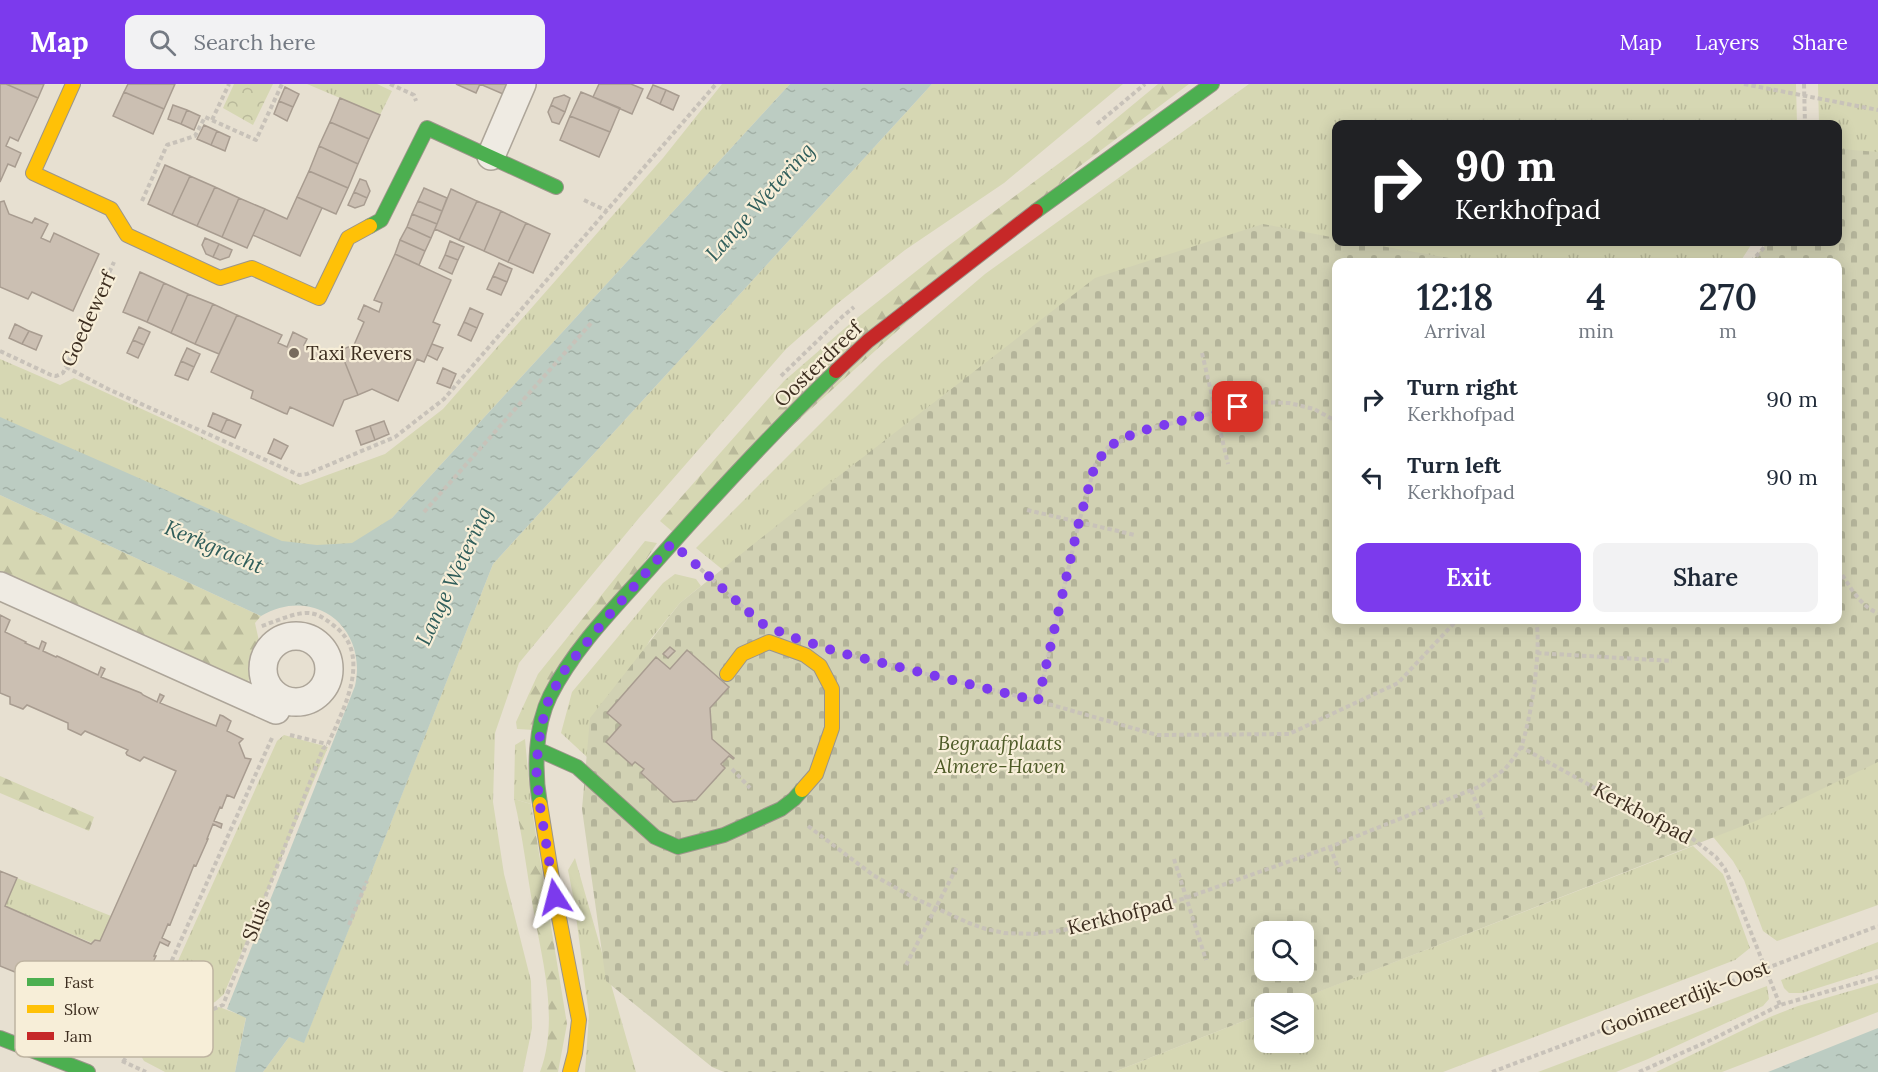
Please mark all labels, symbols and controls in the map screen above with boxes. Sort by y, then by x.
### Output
search box [125,15,545,69]
text: Map [30,24,89,60]
icon: search [146,26,179,59]
text: Search here [194,28,316,56]
text: Map [1619,29,1662,56]
text: Layers [1695,29,1759,56]
text: Share [1792,29,1848,56]
water label: Lange Wetering [699,137,820,267]
text: 90 m [1455,139,1556,193]
icon: right [1356,144,1434,222]
text: Kerkhofpad [1455,192,1601,226]
street label: Goedewerf [55,266,121,370]
text: 12:18 [1417,274,1494,320]
text: 4 [1586,274,1606,320]
text: 270 [1699,274,1757,320]
street label: Oosterdreef [768,315,868,412]
text: Arrival [1425,318,1486,343]
text: min [1578,318,1614,343]
text: m [1719,318,1737,343]
place label: Taxi Revers [306,340,412,365]
marker: Taxi Revers [287,346,301,360]
text: Turn right [1407,373,1518,401]
pin [1212,381,1263,432]
icon: right [1356,383,1389,416]
text: 90 m [1766,385,1818,413]
icon: arrive [1221,390,1254,423]
text: Kerkhofpad [1407,401,1515,426]
text: Turn left [1407,451,1501,479]
icon: left [1356,461,1389,494]
text: 90 m [1766,463,1818,491]
text: Kerkhofpad [1407,479,1515,504]
water label: Lange Wetering [410,502,498,650]
water label: Kerkgracht [161,514,268,580]
button: Exit [1356,543,1581,612]
button: Share [1593,543,1818,612]
park label: Begraafplaats Almere-Haven [933,730,1066,778]
street label: Kerkhofpad [1590,776,1697,849]
position arrow [523,865,587,929]
street label: Kerkhofpad [1064,889,1175,940]
street label: Sluis [236,895,275,945]
map controls [1254,921,1314,1053]
button: search [1254,921,1314,981]
street label: Gooimeerdijk-Oost [1597,954,1773,1041]
legend [15,961,213,1057]
text: Fast [64,972,95,992]
button: layers [1254,993,1314,1053]
text: Slow [64,999,100,1019]
text: Jam [63,1026,92,1046]

